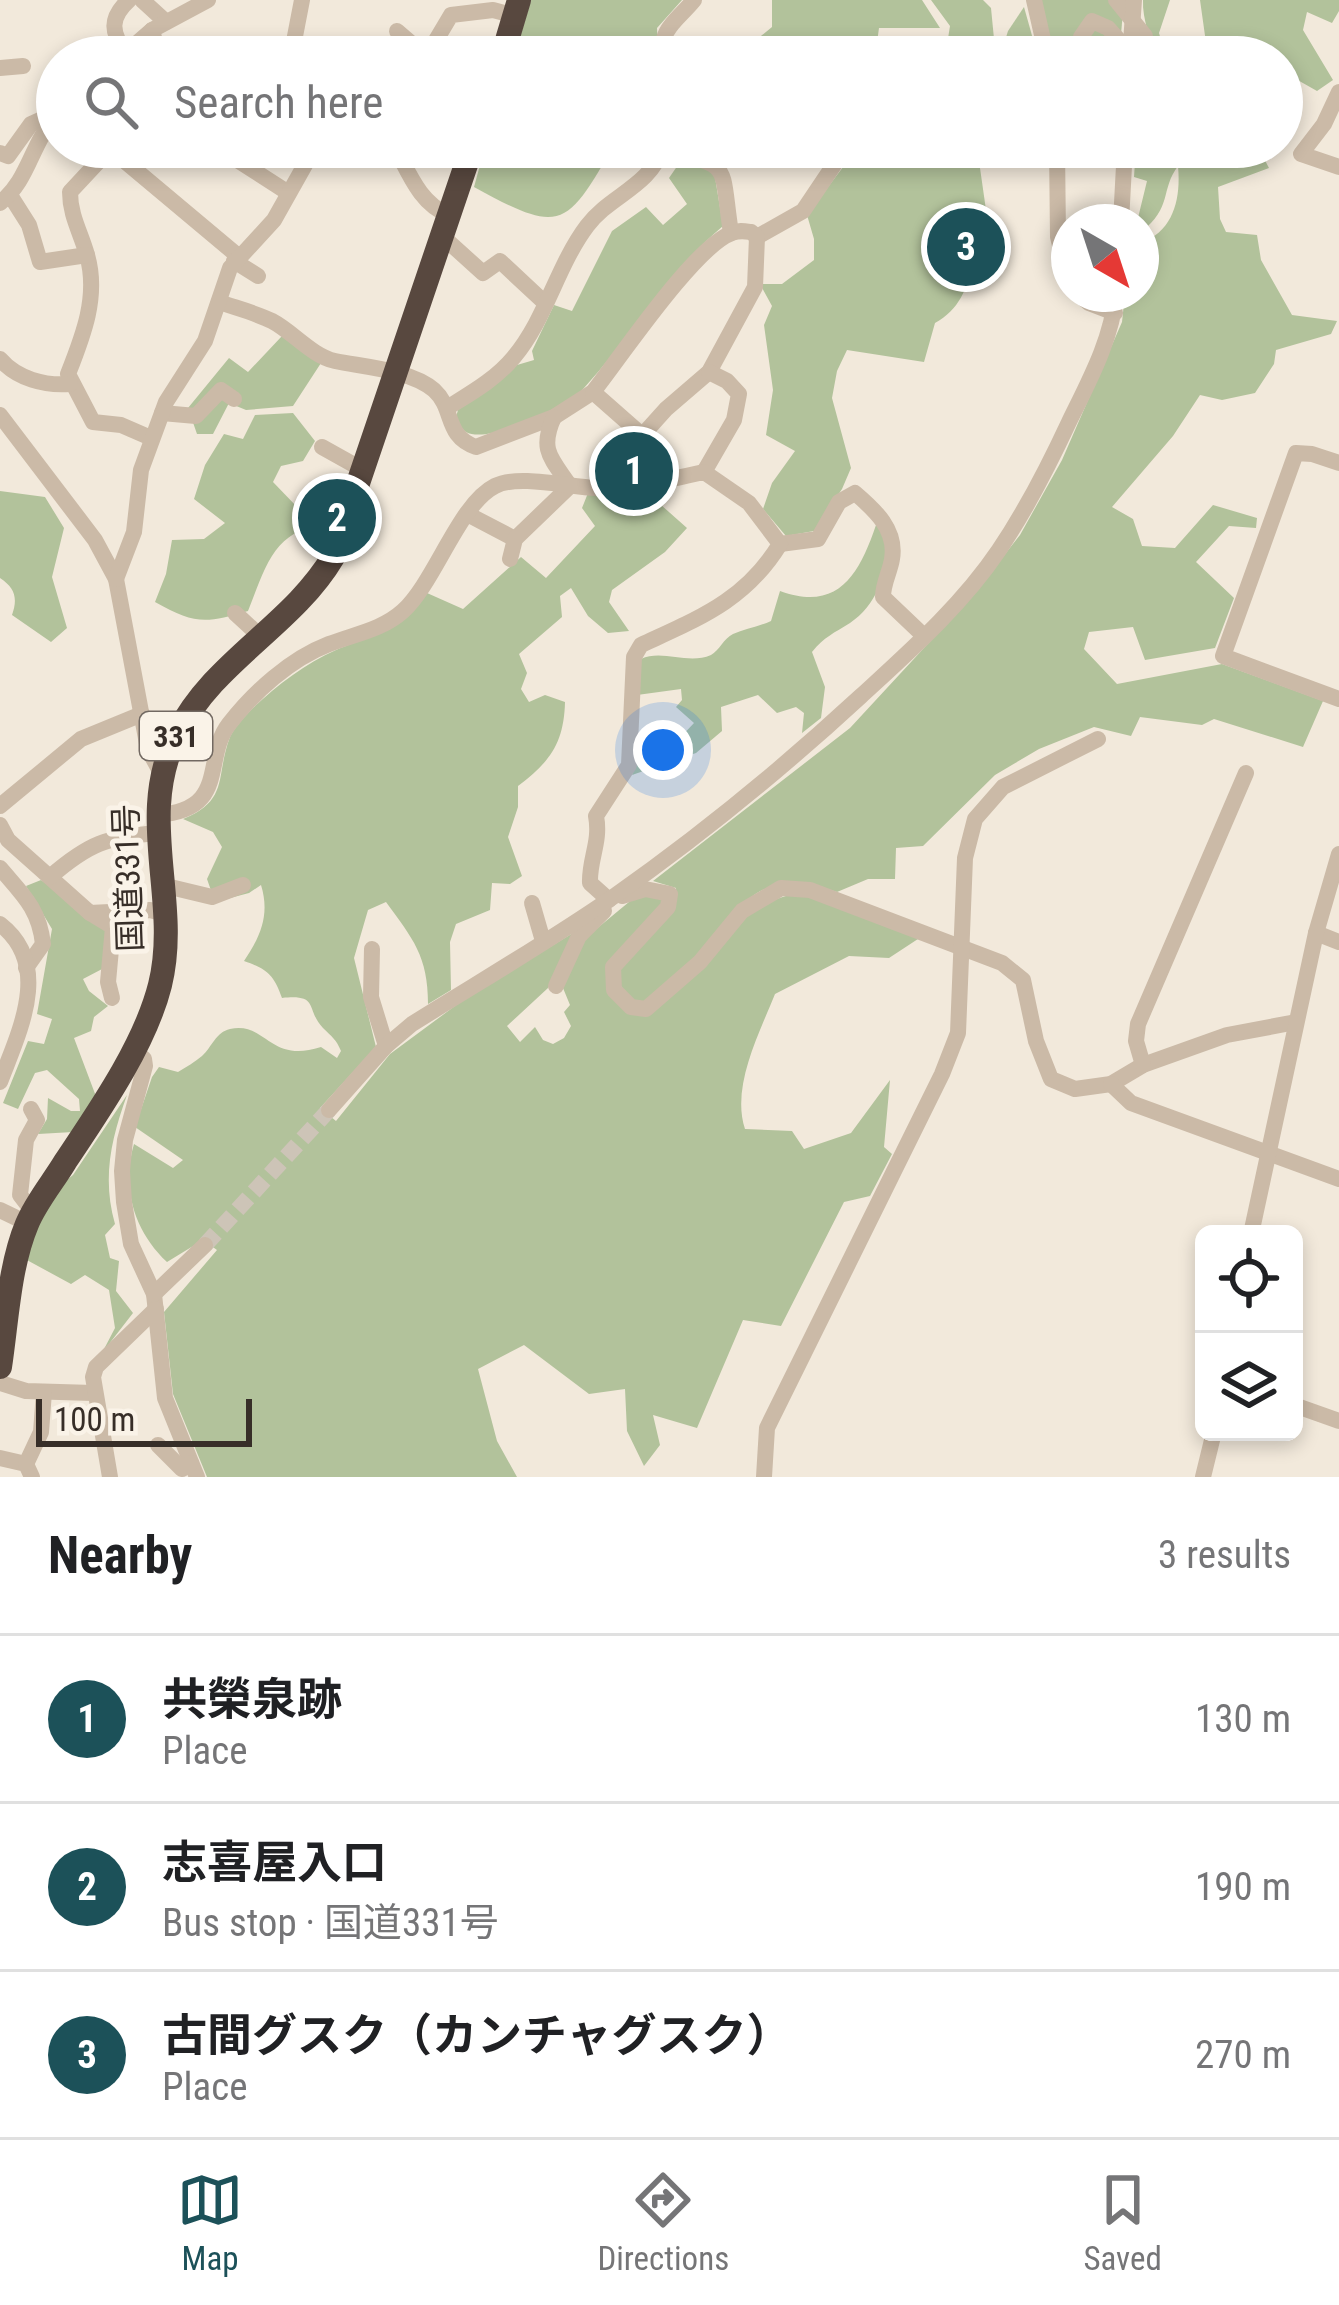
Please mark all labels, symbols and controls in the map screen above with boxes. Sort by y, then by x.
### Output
search box [36,36,1303,168]
icon: search [78,69,144,135]
text: Search here [174,76,383,129]
pin: 3 [927,202,1005,292]
north arrow [1051,204,1159,312]
pin: 1 [595,426,673,516]
pin: 2 [298,473,376,563]
road number: 331 [140,712,212,760]
your location [633,720,693,780]
street label: 国道331号 [106,803,150,953]
map controls [1195,1225,1303,1441]
button: locate [1195,1225,1303,1333]
button: layers [1195,1333,1303,1441]
scale bar [36,1393,252,1446]
text: 100 m [54,1400,135,1439]
text: Nearby [48,1526,192,1585]
text: 3 results [1158,1532,1291,1578]
text: 共榮泉跡 [162,1673,342,1726]
text: 1 [77,1696,97,1742]
text: 130 m [1195,1696,1291,1742]
text: Place [162,1728,248,1774]
text: 志喜屋入口 [162,1836,387,1889]
text: 2 [77,1864,97,1910]
text: 190 m [1195,1864,1291,1910]
text: Bus stop · 国道331号 [162,1900,499,1946]
text: 古間グスク（カンチャグスク） [162,2009,792,2062]
text: 3 [77,2032,97,2078]
text: 270 m [1195,2032,1291,2078]
text: Place [162,2064,248,2110]
tab: Map [177,2167,243,2278]
tab: Directions [597,2167,729,2278]
tab: Saved [1083,2167,1162,2278]

